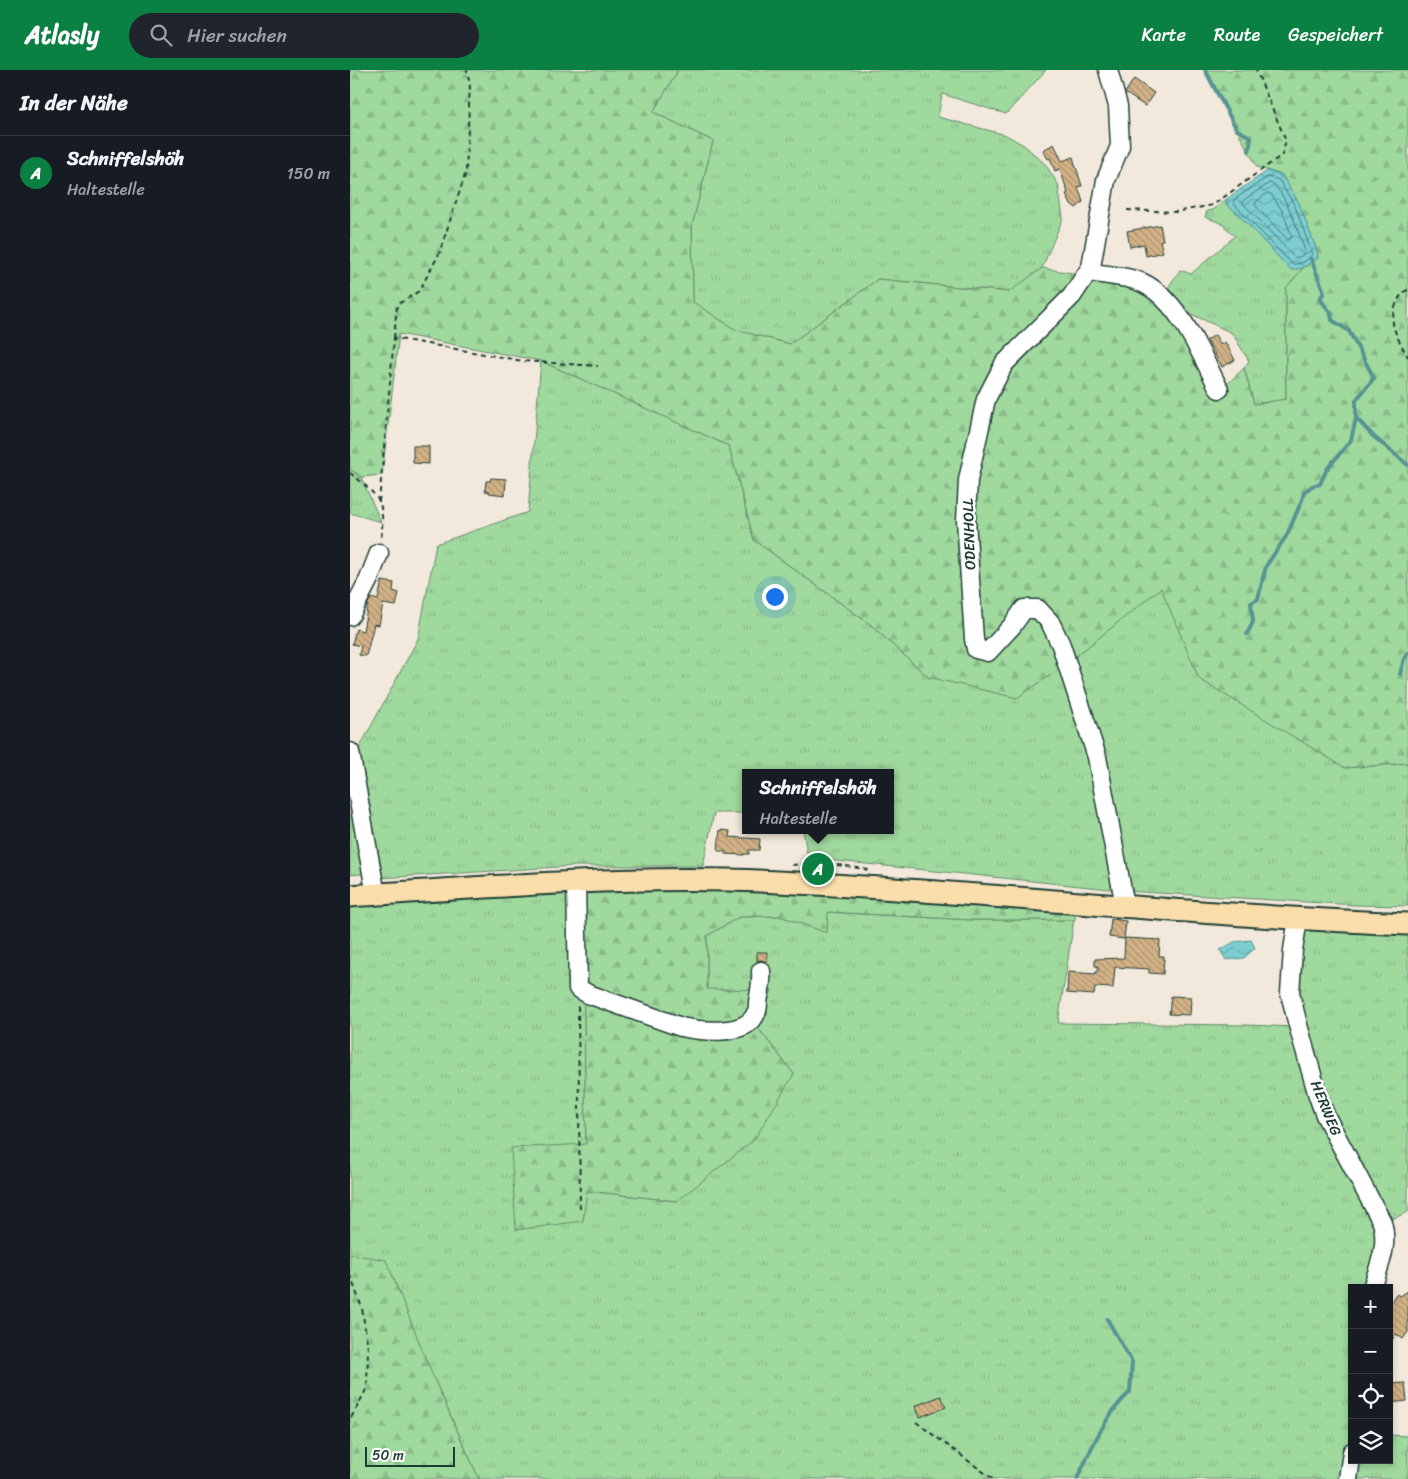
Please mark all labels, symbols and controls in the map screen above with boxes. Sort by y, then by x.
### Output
search box [129,13,479,58]
text: Atlasly [25,14,99,56]
text: Hier suchen [187,19,287,52]
text: Karte [1141,19,1186,51]
text: Route [1214,19,1260,51]
text: Gespeichert [1288,19,1383,51]
icon: search [147,21,175,49]
text: In der Nähe [20,84,128,122]
text: Schniffelshöh [67,142,184,175]
text: A [31,159,41,188]
text: 150 m [287,159,330,188]
text: Haltestelle [67,175,145,204]
street label: ODENHOLL [955,498,983,570]
your location [762,584,788,610]
popup [742,769,894,834]
text: Schniffelshöh [759,771,877,804]
text: Haltestelle [759,804,837,833]
pin: A [802,850,834,888]
street label: HERWEG [1303,1076,1349,1140]
map controls [1348,1284,1393,1464]
button: + [1348,1284,1393,1329]
button: − [1348,1329,1393,1374]
button: locate [1348,1374,1393,1419]
button: layers [1348,1419,1393,1464]
text: 50 m [372,1443,404,1468]
scale bar [365,1444,455,1467]

